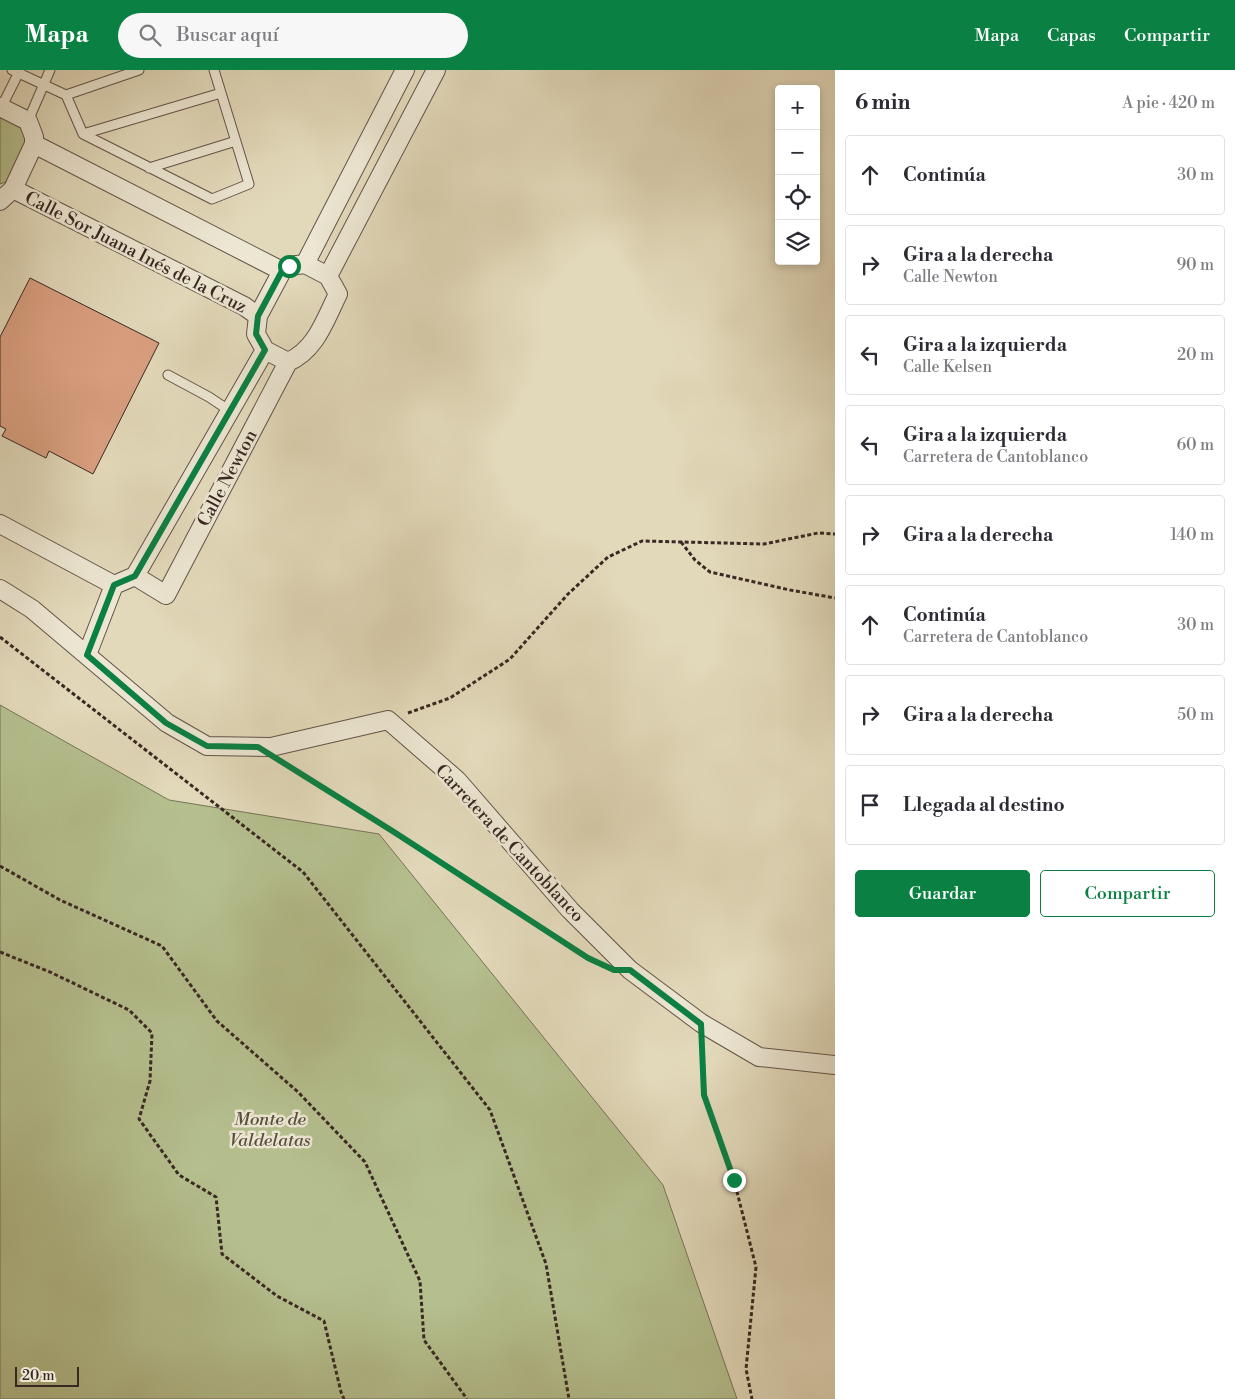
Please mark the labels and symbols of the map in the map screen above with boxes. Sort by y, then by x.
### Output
street label: Calle Sor Juana Inés de la Cruz [21,186,251,319]
route start [278,255,301,278]
street label: Calle Newton [192,426,263,531]
street label: Carretera de Cantoblanco [430,759,589,927]
park label: Monte de Valdelatas [229,1108,311,1152]
route end [723,1169,746,1192]
scale bar [15,1364,79,1387]

